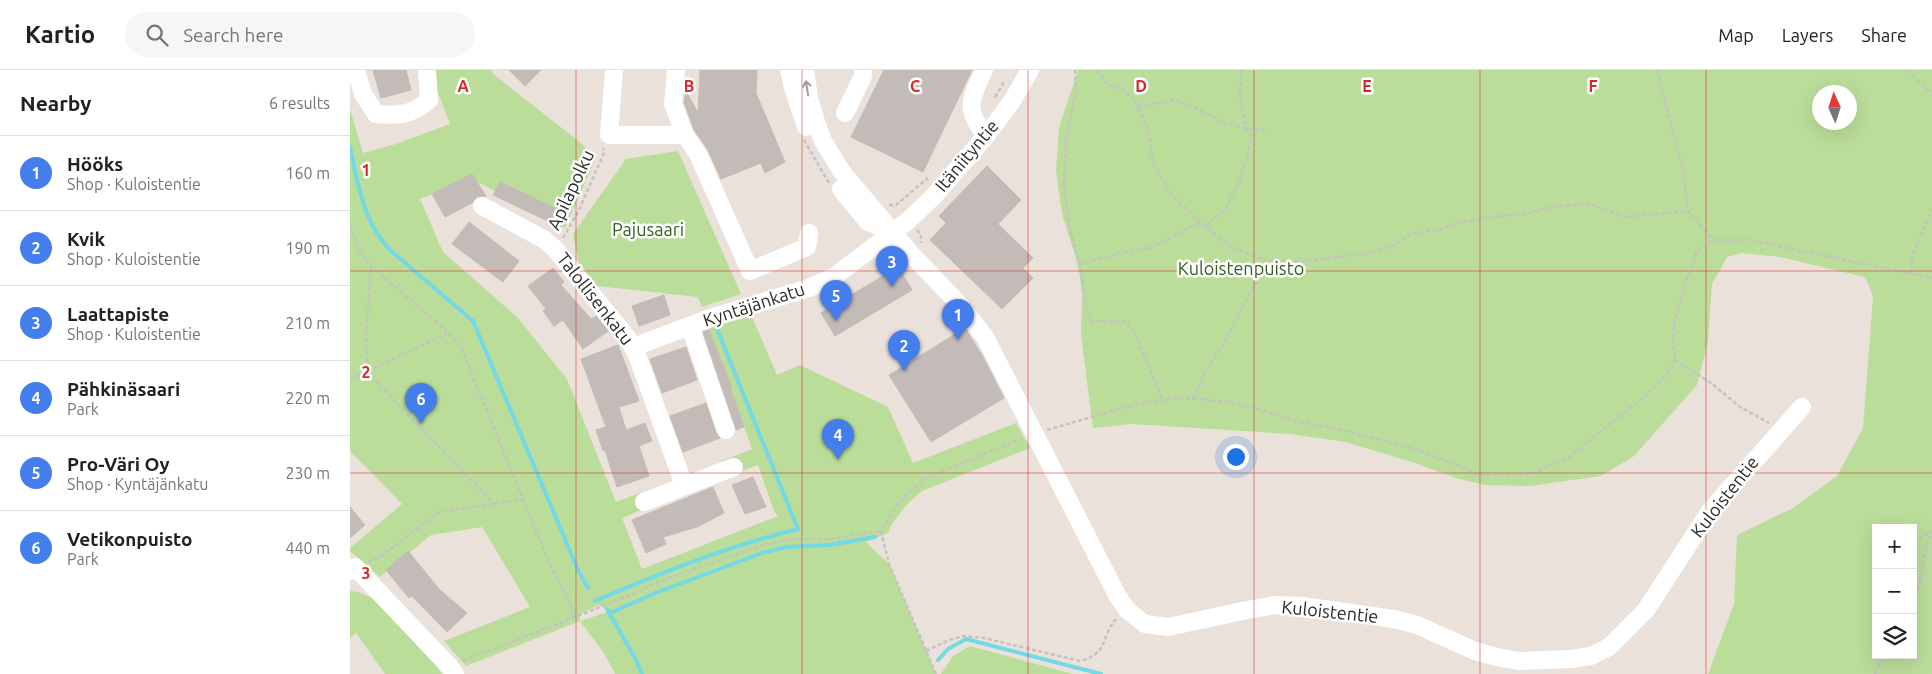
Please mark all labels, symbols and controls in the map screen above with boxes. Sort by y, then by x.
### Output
search box [125,12,475,57]
text: Kartio [25,21,95,48]
icon: search [143,21,171,49]
text: Search here [183,24,284,46]
text: Map [1718,25,1754,45]
text: Layers [1782,25,1833,45]
text: Share [1861,25,1907,45]
text: A [457,77,469,95]
text: B [684,77,694,95]
text: C [910,77,920,95]
text: D [1135,77,1147,95]
text: E [1362,77,1372,95]
text: F [1589,77,1598,95]
one-way arrow [802,80,812,96]
north arrow [1812,85,1857,130]
text: Nearby [20,91,91,115]
text: 6 results [269,94,330,112]
street label: Itäniityntie [930,115,1002,195]
street label: Apilapolku [543,147,597,233]
text: Hööks [67,153,123,175]
text: 1 [361,161,371,179]
text: 1 [31,164,41,182]
text: 160 m [285,164,330,182]
text: Shop · Kuloistentie [67,175,201,193]
park label: Pajusaari [612,219,684,239]
text: Kvik [67,228,105,250]
text: 2 [31,239,41,257]
text: 190 m [285,239,330,257]
pin: 3 [876,246,908,287]
street label: Talollisenkatu [554,248,638,348]
text: Shop · Kuloistentie [67,250,201,268]
park label: Kuloistenpuisto [1178,258,1304,278]
street label: Kyntäjänkatu [700,278,807,330]
pin: 5 [820,280,852,321]
pin: 1 [942,299,974,340]
text: Laattapiste [67,303,169,325]
text: 3 [31,314,41,332]
text: 210 m [285,314,330,332]
text: Shop · Kuloistentie [67,325,201,343]
pin: 2 [888,330,920,371]
text: 2 [361,363,371,381]
text: Pähkinäsaari [67,378,180,400]
pin: 6 [405,383,437,424]
text: 4 [31,389,41,407]
text: 220 m [285,389,330,407]
text: Park [67,400,99,418]
pin: 4 [822,419,854,460]
your location [1223,444,1249,470]
street label: Kuloistentie [1686,452,1762,541]
text: Pro-Väri Oy [67,453,170,475]
text: 5 [31,464,41,482]
text: 230 m [285,464,330,482]
text: Shop · Kyntäjänkatu [67,475,208,493]
map controls [1872,524,1917,659]
button: + [1872,524,1917,569]
text: Vetikonpuisto [67,528,192,550]
text: 6 [31,539,41,557]
text: 440 m [285,539,330,557]
text: Park [67,550,99,568]
text: 3 [361,564,371,582]
button: − [1872,569,1917,614]
street label: Kuloistentie [1281,596,1380,626]
button: layers [1872,614,1917,659]

